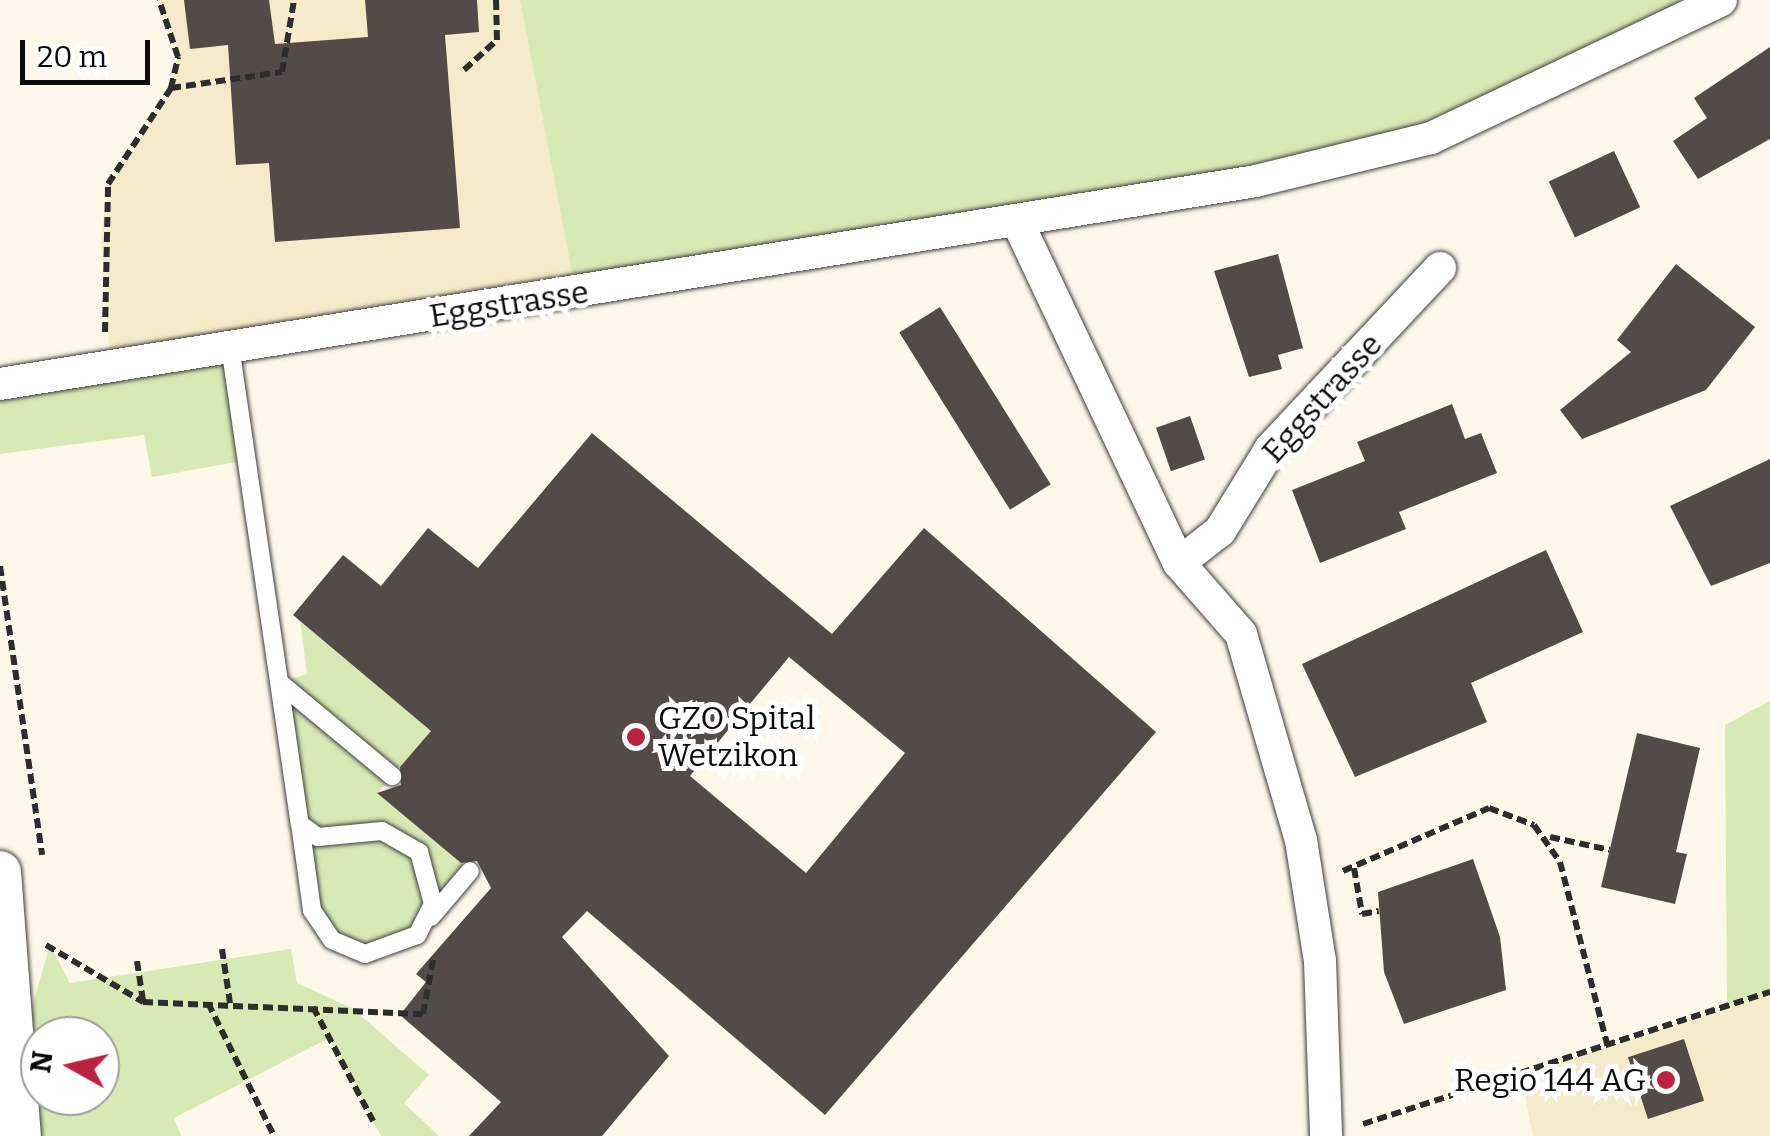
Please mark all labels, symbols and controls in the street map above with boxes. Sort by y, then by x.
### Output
scale bar [25,20,155,82]
text: 20 m [37,39,107,75]
street label: Eggstrasse [427,272,591,336]
street label: Eggstrasse [1254,325,1390,471]
place label: GZO Spital Wetzikon [658,700,815,775]
marker: GZO Spital Wetzikon [623,724,649,750]
north arrow [20,1016,120,1116]
text: N [24,1049,60,1075]
place label: Regio 144 AG [1454,1061,1646,1099]
marker: Regio 144 AG [1655,1069,1677,1091]

